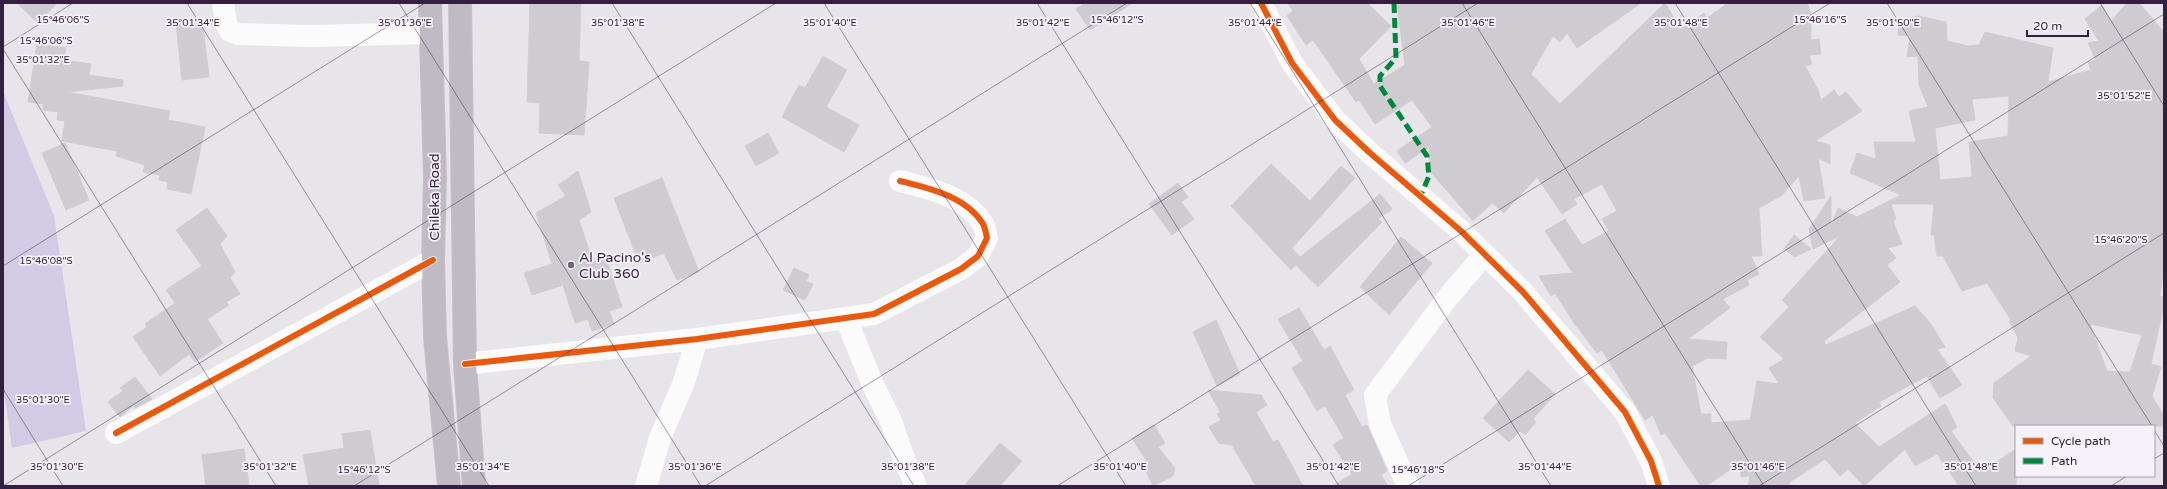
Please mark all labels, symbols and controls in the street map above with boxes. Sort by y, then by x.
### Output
scale bar [2027,12,2088,38]
text: 15°46'06"S [36,14,90,26]
text: 15°46'12"S [1090,14,1144,26]
text: 15°46'16"S [1793,14,1847,26]
text: 35°01'34"E [166,17,220,29]
text: 35°01'36"E [378,17,432,29]
text: 35°01'38"E [591,17,645,29]
text: 35°01'40"E [803,17,857,29]
text: 35°01'42"E [1016,17,1070,29]
text: 35°01'44"E [1228,17,1282,29]
text: 35°01'46"E [1441,17,1495,29]
text: 35°01'48"E [1654,17,1708,29]
text: 35°01'50"E [1866,17,1920,29]
text: 20 m [2033,19,2062,33]
text: 15°46'06"S [19,35,73,47]
text: 35°01'32"E [16,54,70,66]
text: 35°01'52"E [2097,90,2151,102]
street label: Chileka Road [426,153,443,241]
text: 15°46'20"S [2094,234,2148,246]
place label: Al Pacino's Club 360 [579,249,651,282]
text: 15°46'08"S [19,255,73,267]
marker: Al Pacino's Club 360 [566,260,576,270]
text: 35°01'30"E [16,394,70,406]
legend [2015,425,2155,477]
text: Cycle path [2051,434,2110,448]
text: Path [2051,454,2077,468]
text: 35°01'30"E [30,461,84,473]
text: 35°01'32"E [243,461,297,473]
text: 35°01'34"E [456,461,510,473]
text: 35°01'36"E [668,461,722,473]
text: 35°01'38"E [881,461,935,473]
text: 35°01'40"E [1093,461,1147,473]
text: 35°01'42"E [1306,461,1360,473]
text: 35°01'44"E [1518,461,1572,473]
text: 35°01'46"E [1731,461,1785,473]
text: 35°01'48"E [1944,461,1998,473]
text: 15°46'12"S [337,464,391,476]
text: 15°46'18"S [1391,464,1445,476]

